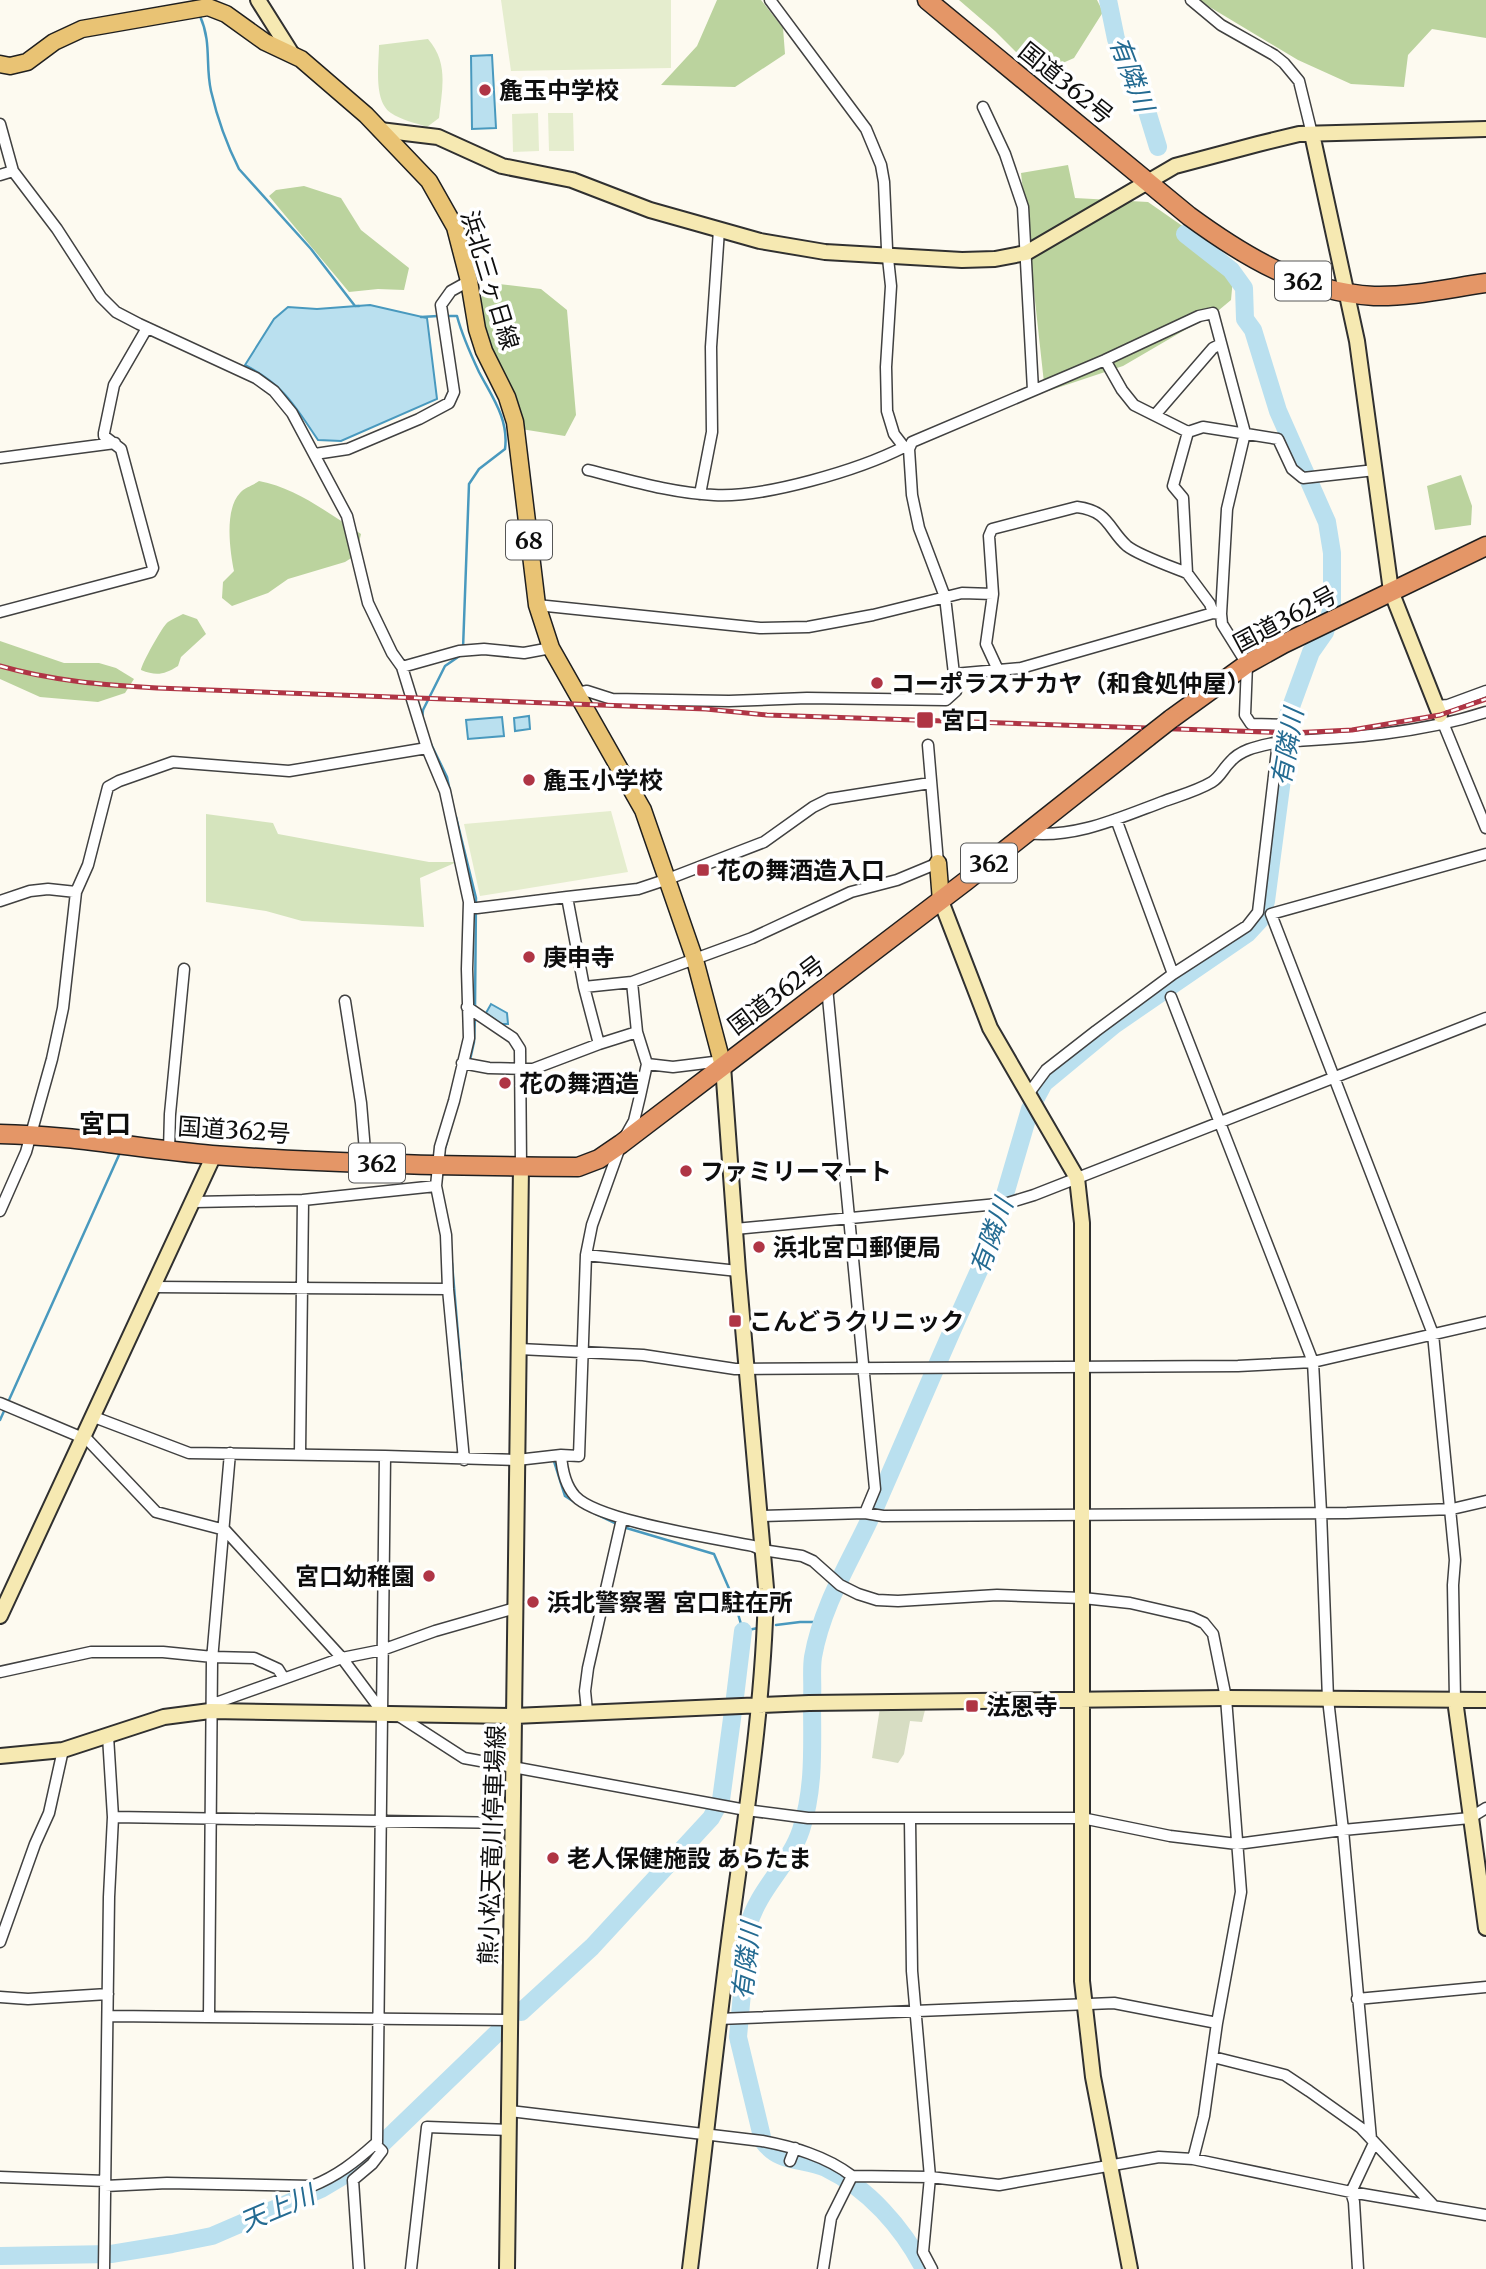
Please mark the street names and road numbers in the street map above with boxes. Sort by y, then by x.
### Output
street label: 国道362号 [1012,35,1120,131]
street label: 浜北三ヶ日線 [454,207,526,353]
road number: 362 [1275,262,1331,300]
road number: 68 [506,520,552,560]
street label: 国道362号 [1228,579,1342,659]
road number: 362 [961,844,1017,883]
street label: 国道362号 [721,949,831,1041]
street label: 国道362号 [176,1111,292,1149]
road number: 362 [349,1144,405,1182]
street label: 熊小松天竜川停車場線 [472,1725,512,1965]

